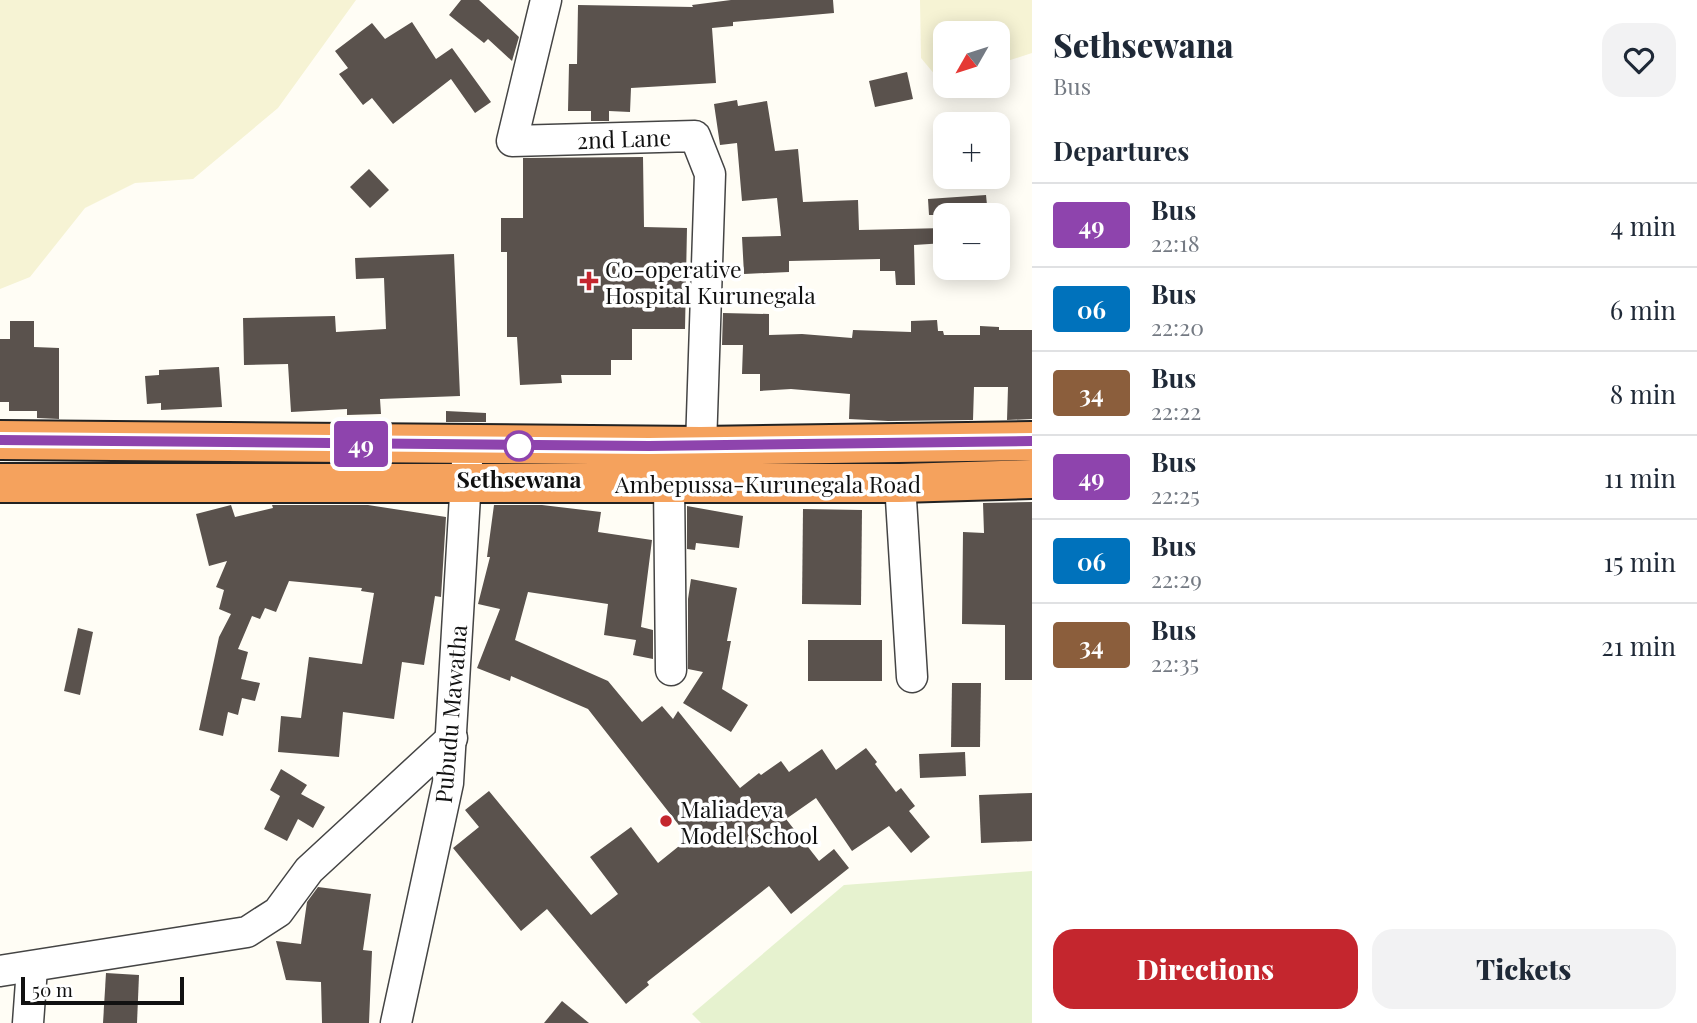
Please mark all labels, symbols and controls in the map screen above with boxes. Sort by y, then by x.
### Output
north arrow [933,21,1010,98]
map controls [933,21,1010,280]
text: Sethsewana [1053,22,1234,66]
button: heart [1602,23,1676,97]
text: Bus [1053,70,1091,101]
button: + [933,112,1010,189]
street label: 2nd Lane [576,121,672,155]
text: Departures [1053,133,1189,168]
text: Bus [1151,192,1196,227]
button: − [933,203,1010,280]
text: 4 min [1610,208,1676,243]
text: 49 [1079,209,1104,241]
text: 22:18 [1151,227,1200,258]
place label: Co-operative Hospital Kurunegala [605,253,816,310]
marker: Co-operative Hospital Kurunegala [579,271,599,291]
text: Bus [1151,276,1196,311]
text: 6 min [1610,292,1676,327]
text: 06 [1077,293,1106,325]
text: 22:20 [1151,311,1204,342]
text: Bus [1151,360,1196,395]
text: 8 min [1610,376,1676,411]
text: 34 [1079,377,1104,409]
text: 22:22 [1151,395,1201,426]
line badge: 49 [330,421,392,467]
text: 49 [348,428,374,460]
marker: Sethsewana [504,431,534,461]
text: Bus [1151,444,1196,479]
text: 11 min [1604,460,1676,495]
text: 49 [1079,461,1104,493]
place label: Sethsewana [457,463,582,494]
street label: Ambepussa-Kurunegala Road [614,468,921,499]
text: 22:25 [1151,479,1200,510]
text: Bus [1151,528,1196,563]
text: 15 min [1604,544,1676,579]
text: 06 [1077,545,1106,577]
text: 22:29 [1151,563,1202,594]
text: Bus [1151,612,1196,647]
street label: Pubudu Mawatha [427,623,473,805]
text: 21 min [1601,628,1676,663]
text: 34 [1079,629,1104,661]
text: 22:35 [1151,647,1199,678]
place label: Maliadeva Model School [680,793,819,850]
marker: Maliadeva Model School [658,813,674,829]
button: Directions [1053,929,1358,1009]
button: Tickets [1372,929,1676,1009]
scale bar [21,974,184,1006]
text: 50 m [32,976,73,1002]

